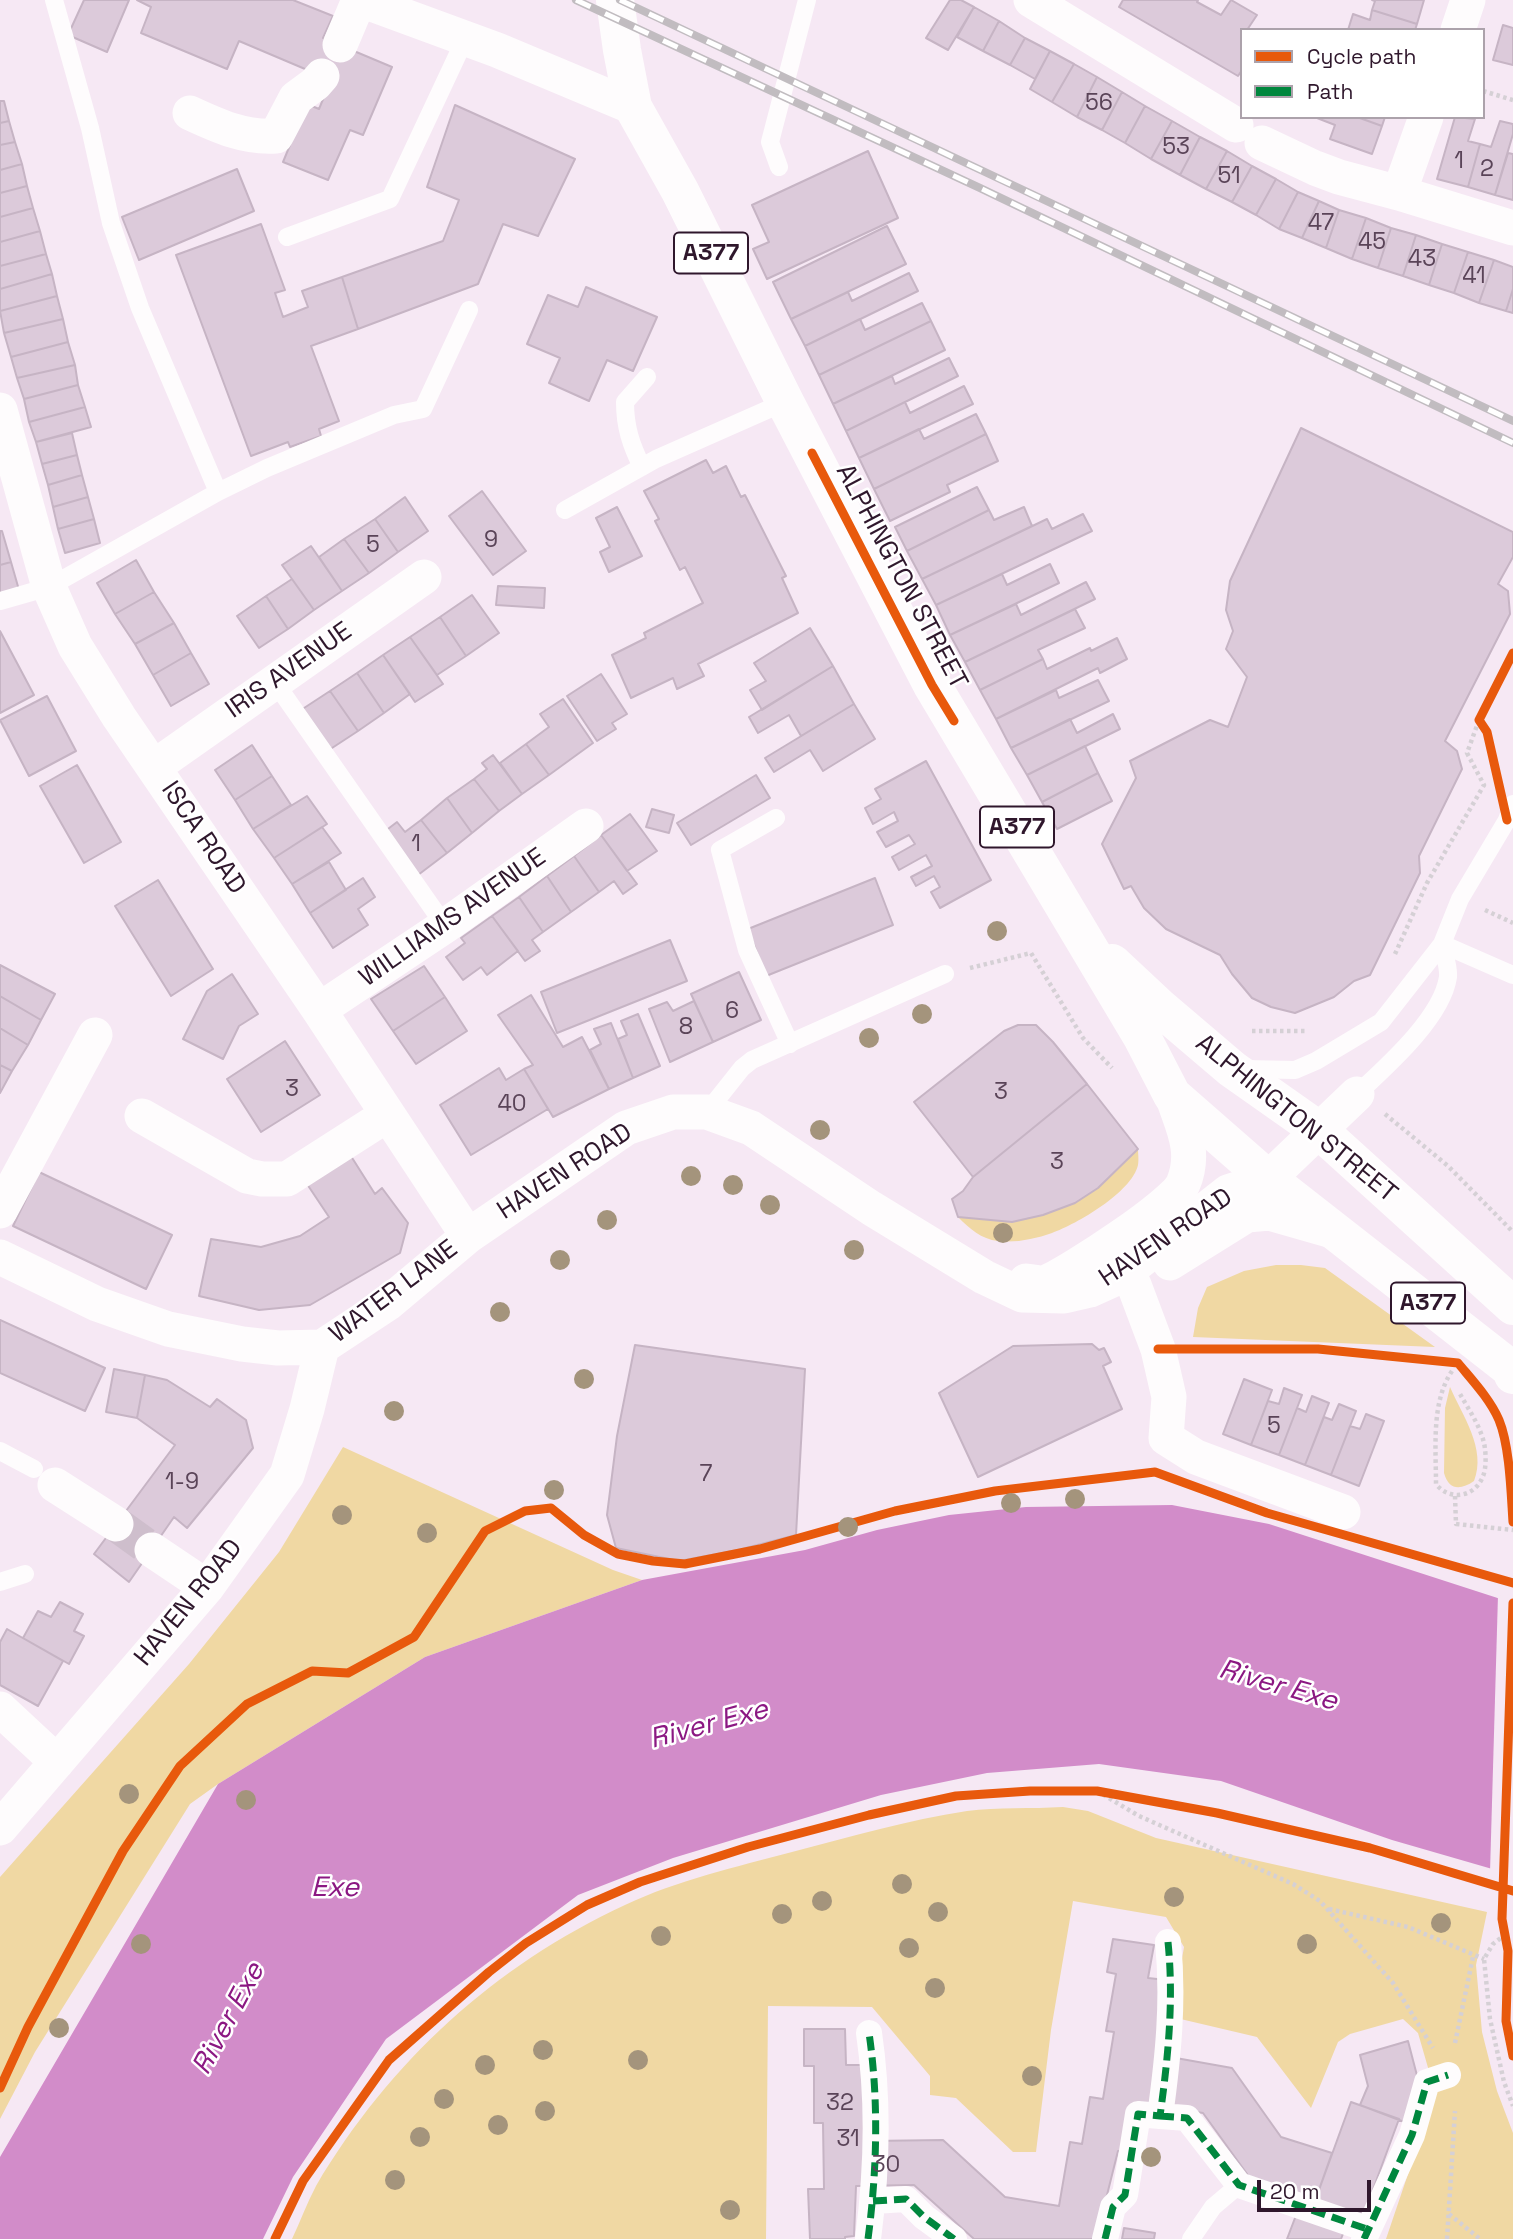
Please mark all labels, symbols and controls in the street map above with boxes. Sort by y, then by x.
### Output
legend [1240,28,1485,119]
text: Cycle path [1307,43,1416,70]
text: Path [1307,78,1353,105]
house number: 56 [1085,90,1113,118]
house number: 53 [1162,134,1190,162]
house number: 1 [1454,148,1464,176]
house number: 2 [1480,156,1494,184]
house number: 51 [1217,163,1241,191]
house number: 47 [1308,210,1334,238]
house number: 45 [1358,229,1386,257]
road number: A377 [674,232,748,274]
house number: 43 [1408,246,1436,274]
house number: 41 [1462,263,1486,291]
street label: ALPHINGTON STREET [828,459,974,695]
house number: 9 [484,527,498,555]
house number: 5 [366,532,380,560]
street label: IRIS AVENUE [220,616,358,726]
street label: ISCA ROAD [154,776,252,900]
road number: A377 [980,806,1054,848]
house number: 1 [411,831,421,859]
street label: WILLIAMS AVENUE [354,842,552,994]
house number: 6 [725,998,739,1026]
house number: 8 [679,1014,693,1042]
street label: ALPHINGTON STREET [1189,1028,1403,1210]
house number: 3 [285,1076,299,1104]
house number: 3 [994,1079,1008,1107]
house number: 40 [497,1091,527,1119]
street label: HAVEN ROAD [492,1117,638,1227]
house number: 3 [1050,1149,1064,1177]
street label: HAVEN ROAD [1093,1182,1239,1294]
street label: WATER LANE [324,1234,464,1350]
road number: A377 [1391,1282,1465,1324]
house number: 5 [1267,1413,1281,1441]
house number: 7 [700,1461,712,1489]
house number: 1-9 [165,1469,199,1497]
street label: HAVEN ROAD [128,1533,250,1673]
water label: River Exe [1215,1653,1341,1719]
water label: River Exe [646,1693,772,1757]
water label: Exe [311,1871,359,1905]
water label: River Exe [186,1958,272,2080]
house number: 32 [826,2090,854,2118]
house number: 31 [836,2126,860,2154]
house number: 30 [872,2152,900,2180]
scale bar [1261,2166,1375,2210]
text: 20 m [1270,2178,1320,2205]

